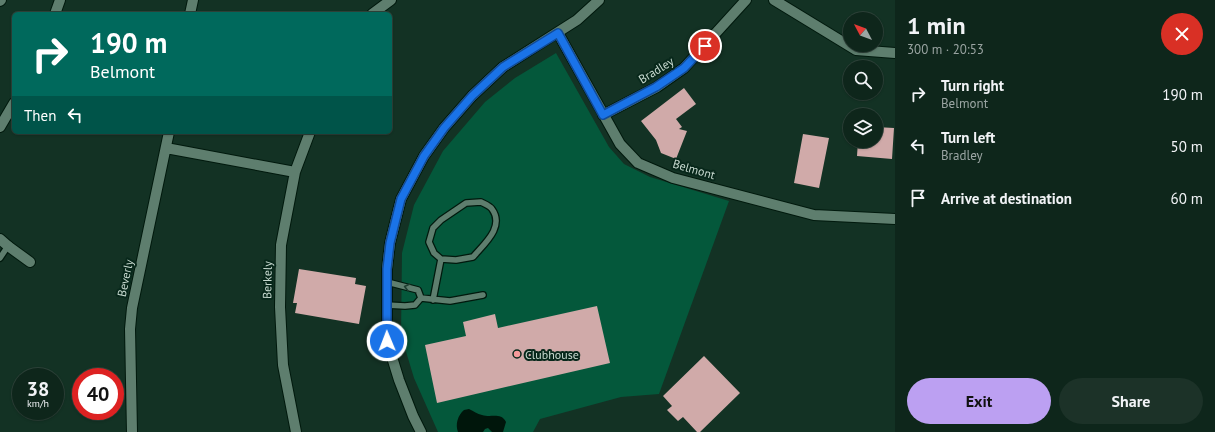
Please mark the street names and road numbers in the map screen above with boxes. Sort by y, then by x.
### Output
street label: Bradley [636,53,677,87]
street label: Belmont [671,156,717,182]
street label: Beverly [114,258,136,298]
street label: Berkely [259,260,275,299]

